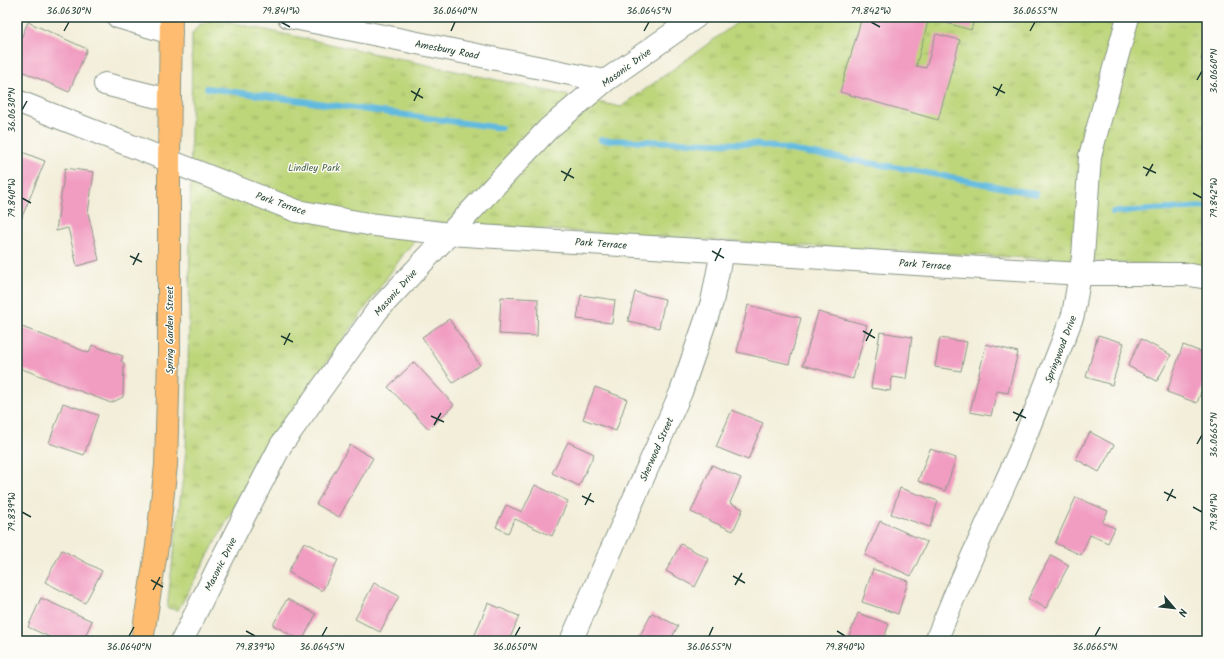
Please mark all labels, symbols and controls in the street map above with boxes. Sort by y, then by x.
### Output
text: 36.0630°N [46,3,92,19]
text: 79.841°W [262,3,300,19]
text: 36.0640°N [433,3,478,19]
text: 36.0645°N [626,3,672,19]
text: 79.842°W [851,3,891,19]
text: 36.0655°N [1012,3,1058,19]
street label: Amesbury Road [413,36,481,64]
street label: Masonic Drive [598,44,655,91]
text: 36.0660°N [1206,48,1222,93]
text: 36.0630°N [4,87,20,133]
park label: Lindley Park [288,160,340,176]
text: 79.840°W [4,178,20,218]
text: 79.842°W [1206,178,1222,218]
street label: Park Terrace [253,188,308,220]
street label: Park Terrace [574,234,628,254]
street label: Park Terrace [898,255,952,275]
street label: Masonic Drive [370,265,422,320]
street label: Spring Garden Street [162,286,178,374]
street label: Springwood Drive [1041,313,1081,386]
text: 36.0665°N [1206,412,1222,458]
street label: Sherwood Street [636,415,678,484]
text: 79.839°W [4,492,20,532]
text: 79.841°W [1206,493,1222,531]
street label: Masonic Drive [201,534,242,594]
north arrow [1154,588,1194,628]
text: N [1172,605,1192,620]
text: 36.0640°N [107,639,152,655]
text: 79.839°W [235,639,275,655]
text: 36.0645°N [299,639,345,655]
text: 36.0650°N [493,639,538,655]
text: 36.0655°N [686,639,732,655]
text: 79.840°W [825,639,865,655]
text: 36.0665°N [1072,639,1118,655]

